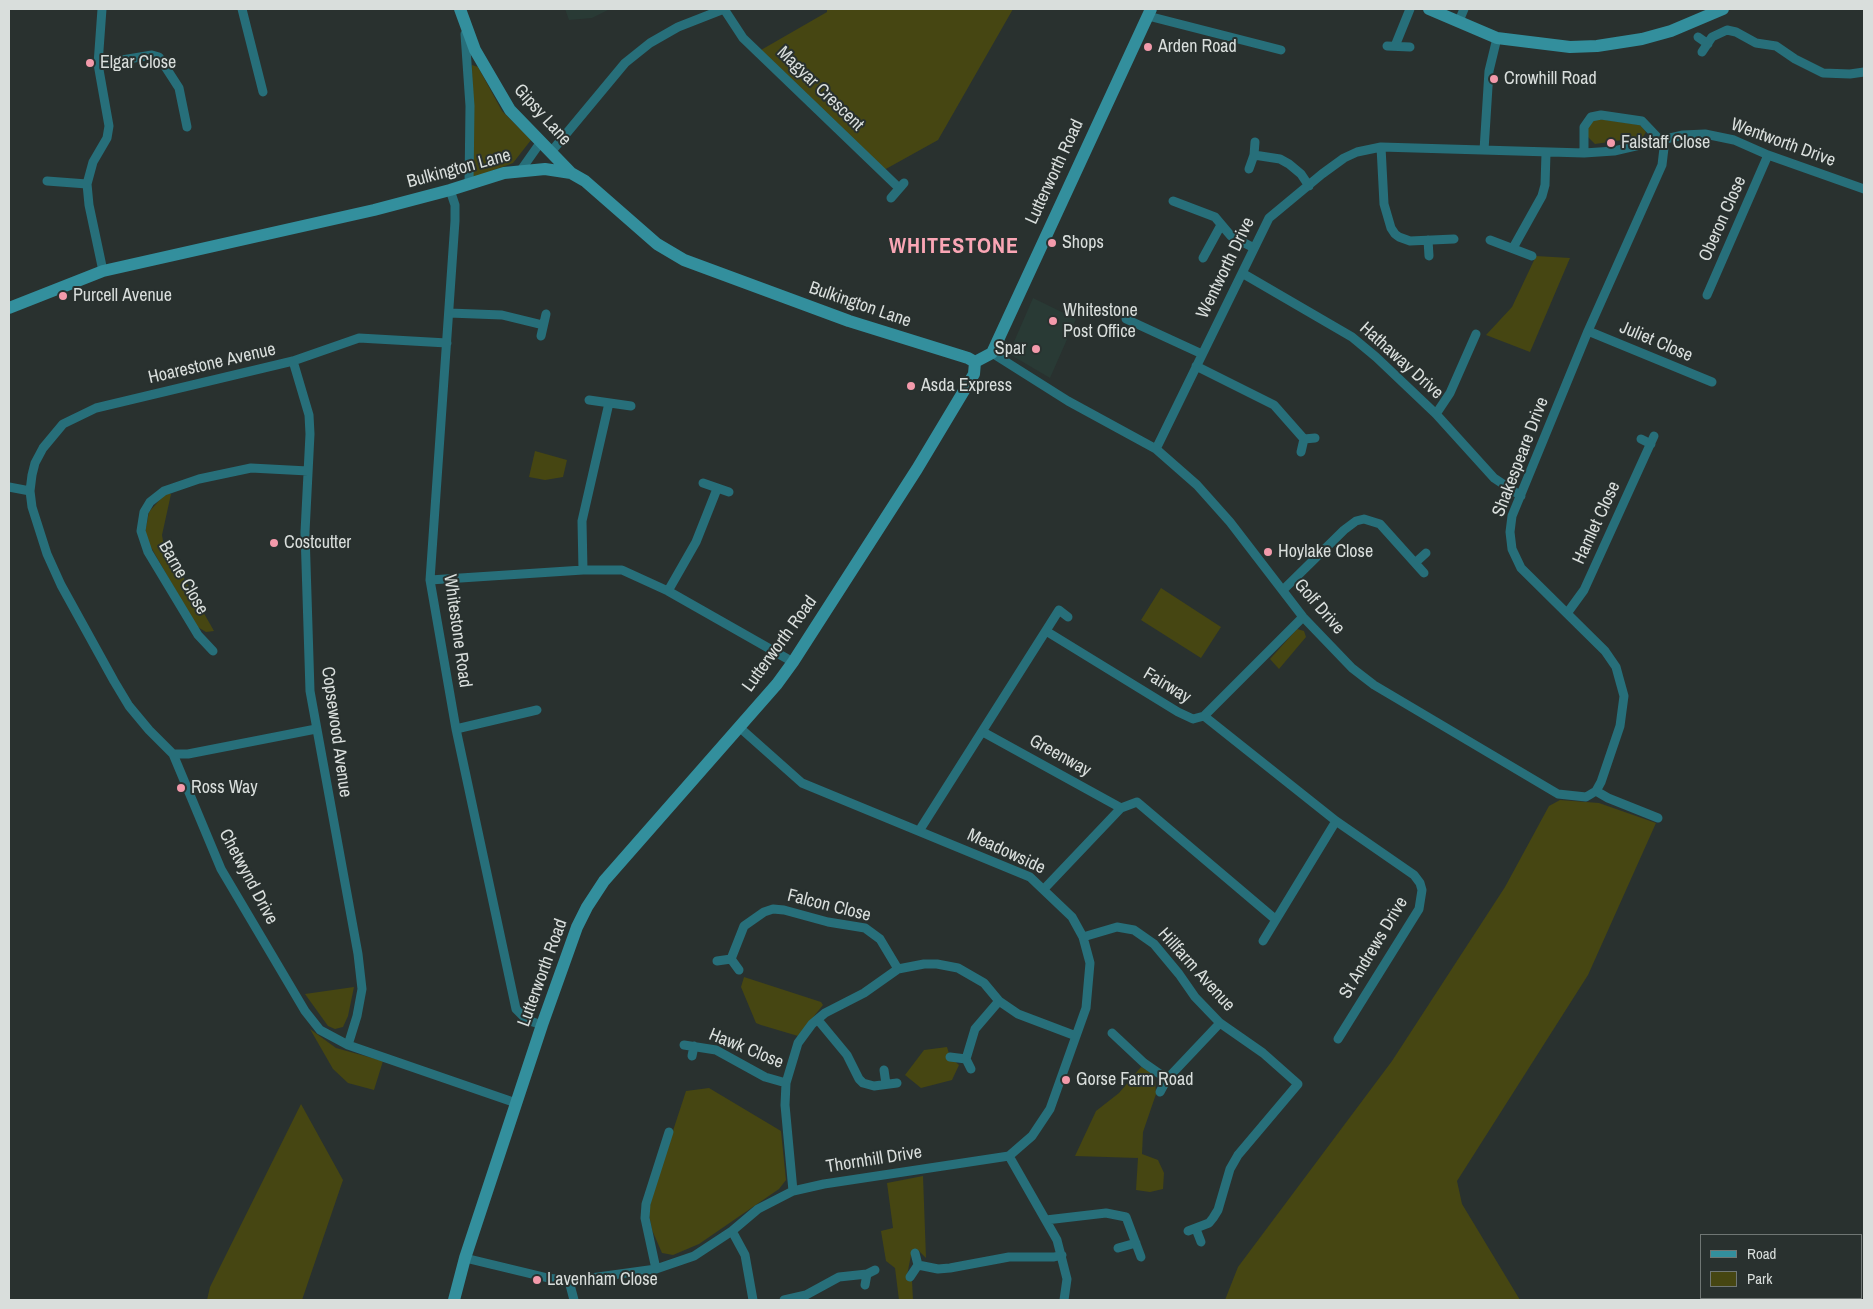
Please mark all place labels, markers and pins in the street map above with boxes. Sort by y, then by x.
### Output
place label: Arden Road [1158,36,1237,58]
marker: Arden Road [1142,41,1154,53]
place label: Elgar Close [100,52,176,74]
marker: Elgar Close [84,57,96,69]
place label: Crowhill Road [1504,68,1597,90]
marker: Crowhill Road [1488,73,1500,85]
place label: Falstaff Close [1621,132,1710,154]
marker: Falstaff Close [1605,137,1617,149]
place label: Shops [1062,232,1104,254]
marker: Shops [1046,237,1058,249]
place label: Purcell Avenue [73,285,172,307]
marker: Purcell Avenue [57,290,69,302]
place label: Whitestone Post Office [1063,300,1138,342]
marker: Whitestone Post Office [1047,315,1059,327]
place label: Spar [995,338,1026,360]
marker: Spar [1030,343,1042,355]
place label: Asda Express [921,375,1012,397]
marker: Asda Express [905,380,917,392]
place label: Costcutter [284,532,351,554]
marker: Costcutter [268,537,280,549]
place label: Hoylake Close [1278,541,1373,563]
marker: Hoylake Close [1262,546,1274,558]
place label: Ross Way [191,777,258,799]
marker: Ross Way [175,782,187,794]
place label: Gorse Farm Road [1076,1069,1193,1091]
marker: Gorse Farm Road [1060,1074,1072,1086]
place label: Lavenham Close [547,1269,658,1291]
marker: Lavenham Close [531,1274,543,1286]

